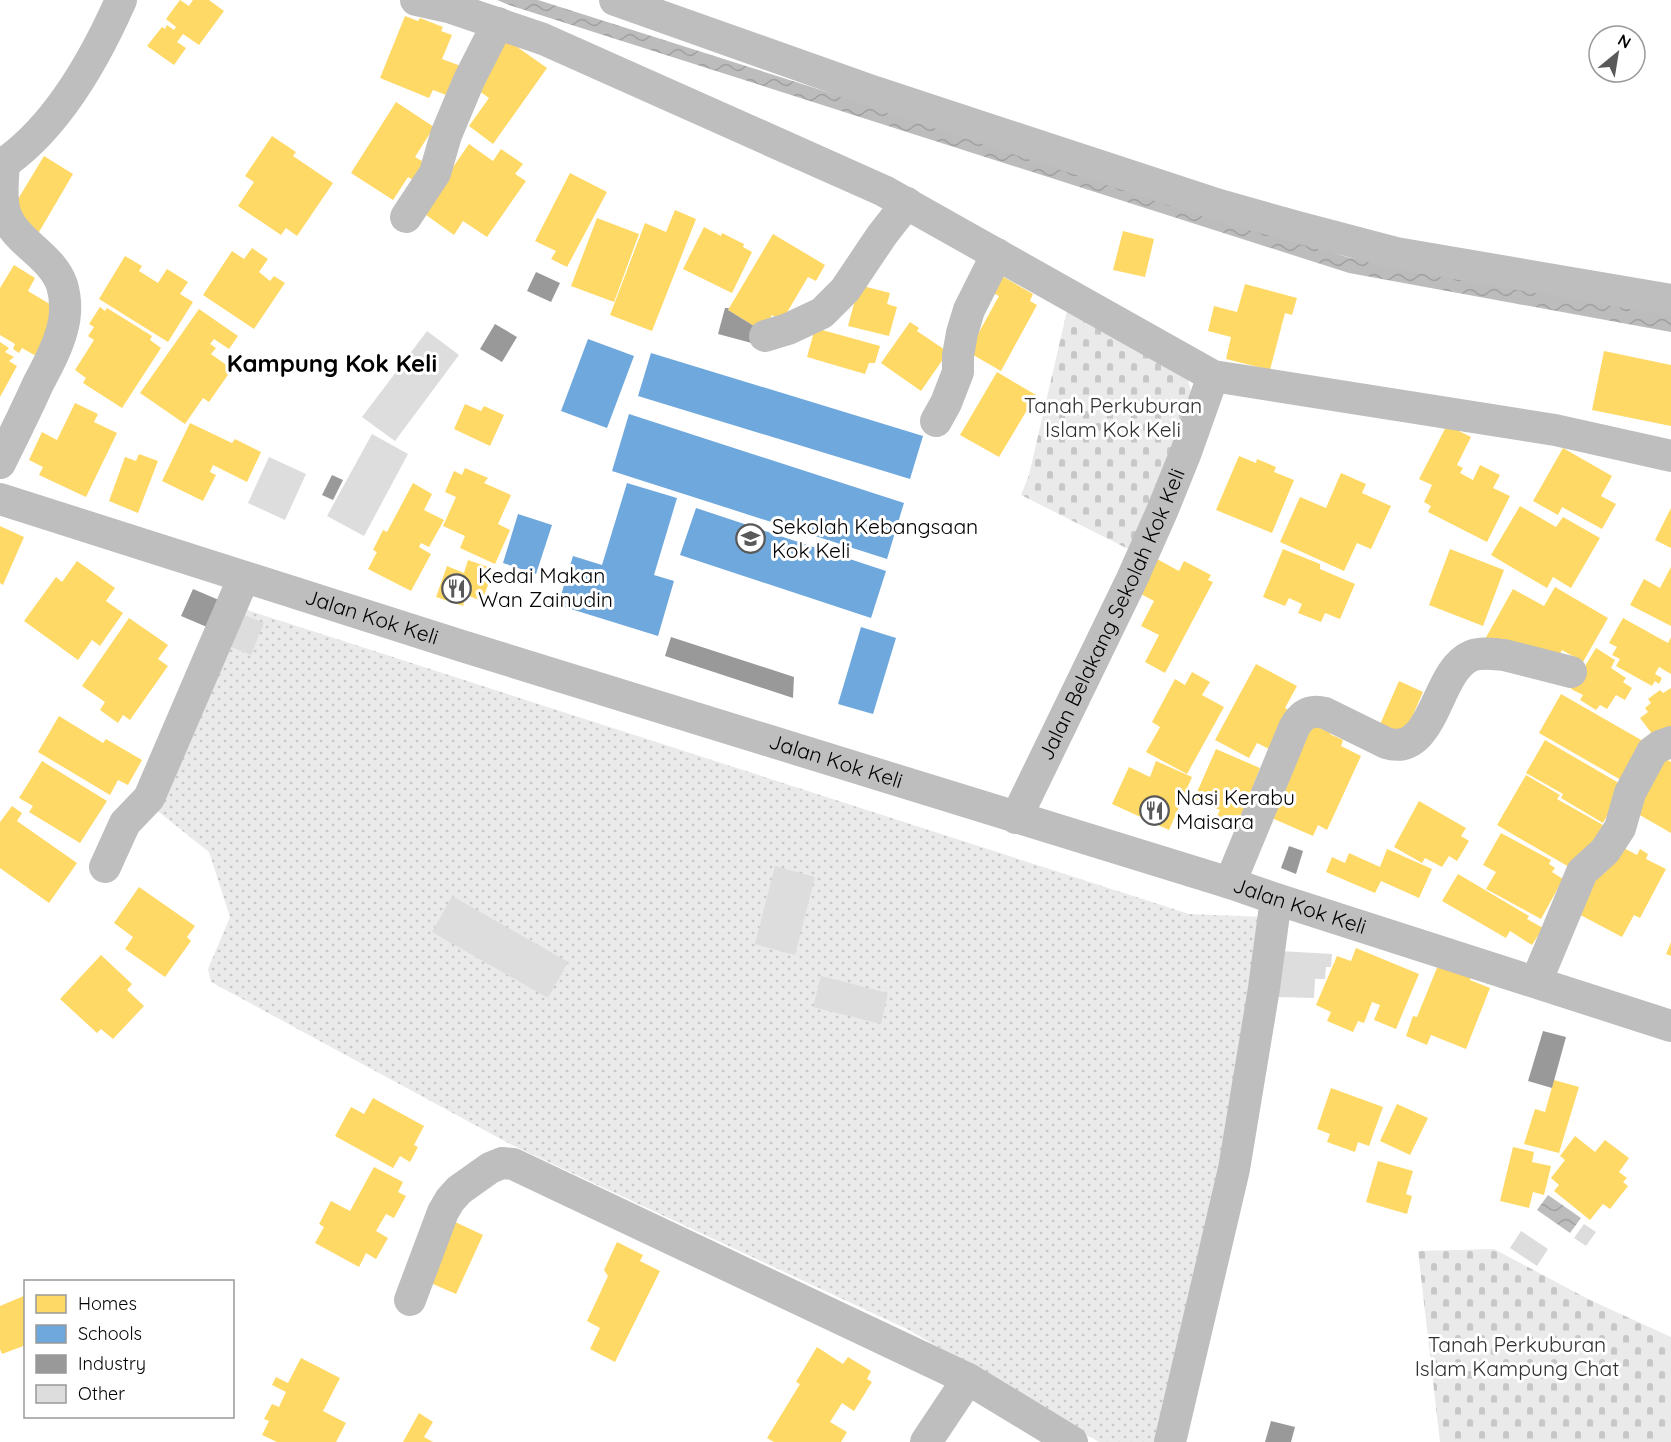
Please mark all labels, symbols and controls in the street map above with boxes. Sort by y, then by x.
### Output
north arrow [1587,24,1647,84]
text: N [1614,29,1635,53]
district label: Kampung Kok Keli [227,348,437,378]
park label: Tanah Perkuburan Islam Kok Keli [1024,392,1202,442]
street label: Jalan Belakang Sekolah Kok Keli [1032,465,1190,764]
place label: Sekolah Kebangsaan Kok Keli [772,513,978,563]
school or university icon: Sekolah Kebangsaan Kok Keli [735,523,767,555]
place label: Kedai Makan Wan Zainudin [478,562,613,612]
restaurant icon: Kedai Makan Wan Zainudin [441,572,473,604]
street label: Jalan Kok Keli [302,583,442,650]
street label: Jalan Kok Keli [766,728,906,793]
place label: Nasi Kerabu Maisara [1176,784,1295,834]
restaurant icon: Nasi Kerabu Maisara [1139,794,1171,826]
street label: Jalan Kok Keli [1230,871,1370,939]
legend [24,1280,234,1418]
text: Homes [78,1292,137,1315]
text: Schools [78,1322,142,1345]
park label: Tanah Perkuburan Islam Kampung Chat [1415,1331,1619,1381]
text: Industry [78,1352,146,1375]
text: Other [78,1382,125,1405]

